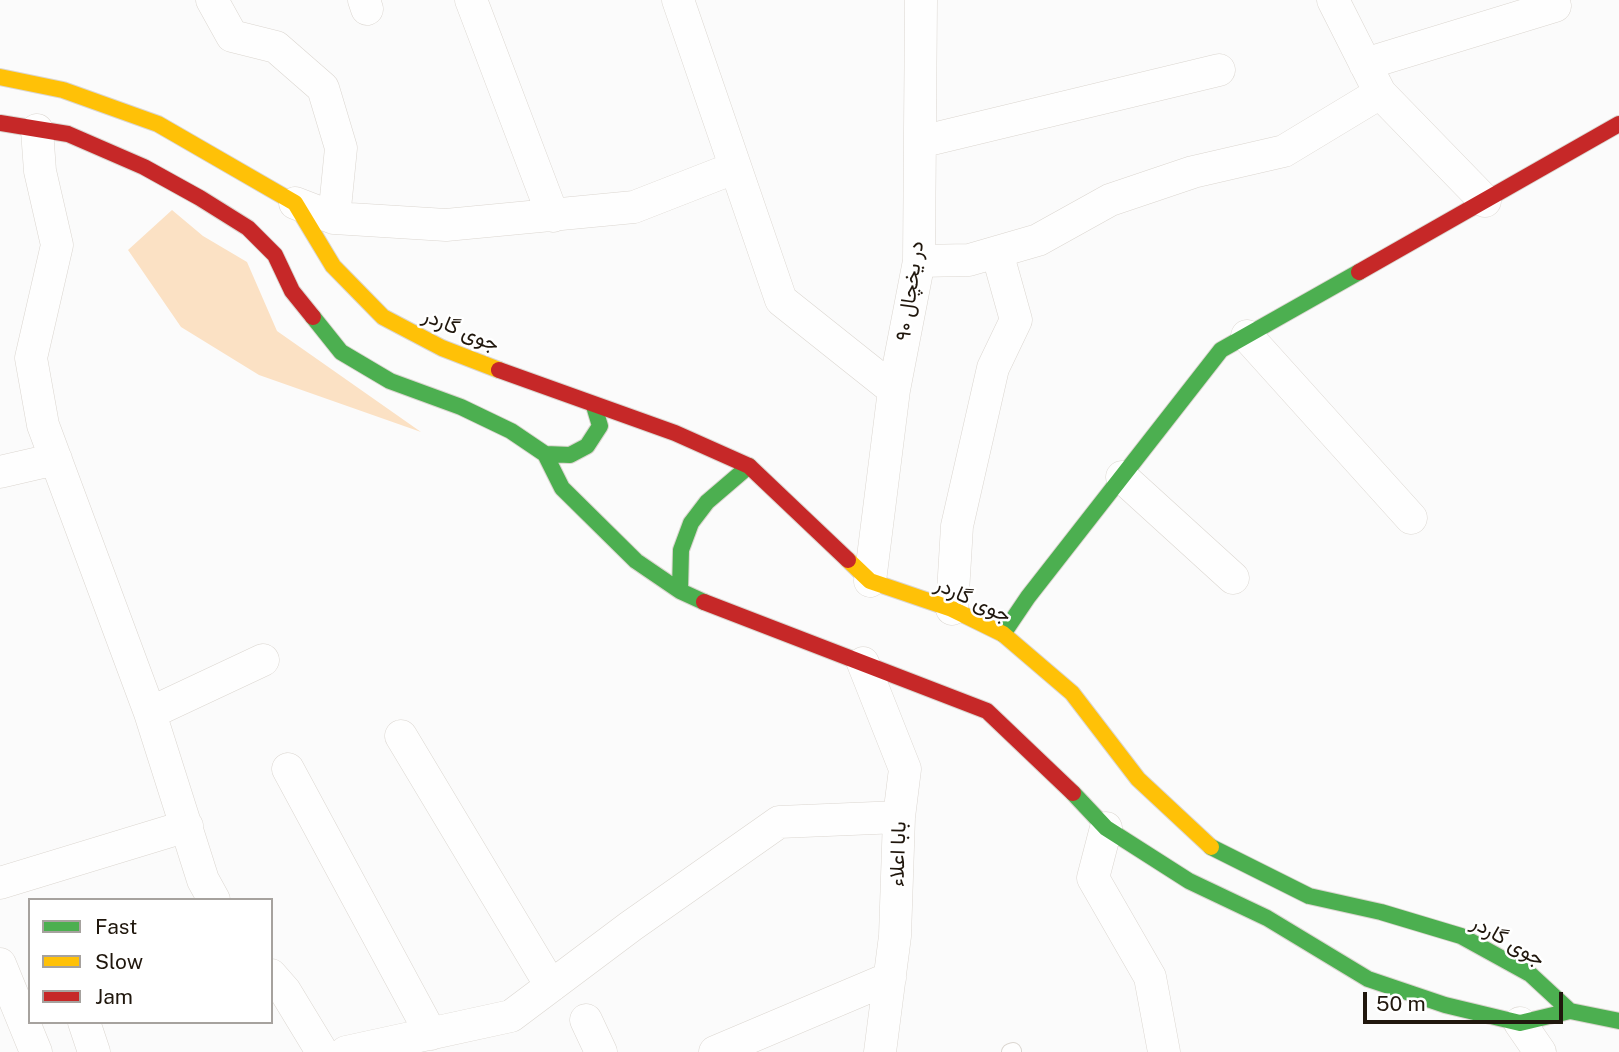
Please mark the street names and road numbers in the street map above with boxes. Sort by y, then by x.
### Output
street label: در یخچال ۹۰ [891,239,929,343]
street label: جوی گاردر [419,303,503,357]
street label: جوی گاردر [931,571,1015,629]
street label: بابا اعلاء [884,821,912,887]
street label: جوی گاردر [1467,910,1549,972]

